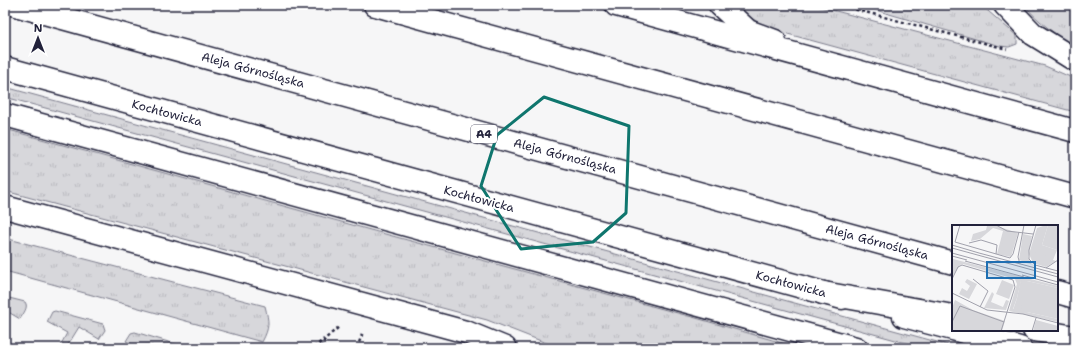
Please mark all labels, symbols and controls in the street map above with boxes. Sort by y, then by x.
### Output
north arrow [18,18,58,58]
text: N [34,21,43,36]
street label: Aleja Górnośląska [200,49,307,92]
street label: Kochłowicka [130,96,205,130]
road number: A4 [471,125,497,143]
street label: Aleja Górnośląska [512,135,619,178]
street label: Kochłowicka [442,182,517,216]
street label: Aleja Górnośląska [824,221,931,264]
inset map [952,225,1058,331]
street label: Kochłowicka [754,267,829,301]

